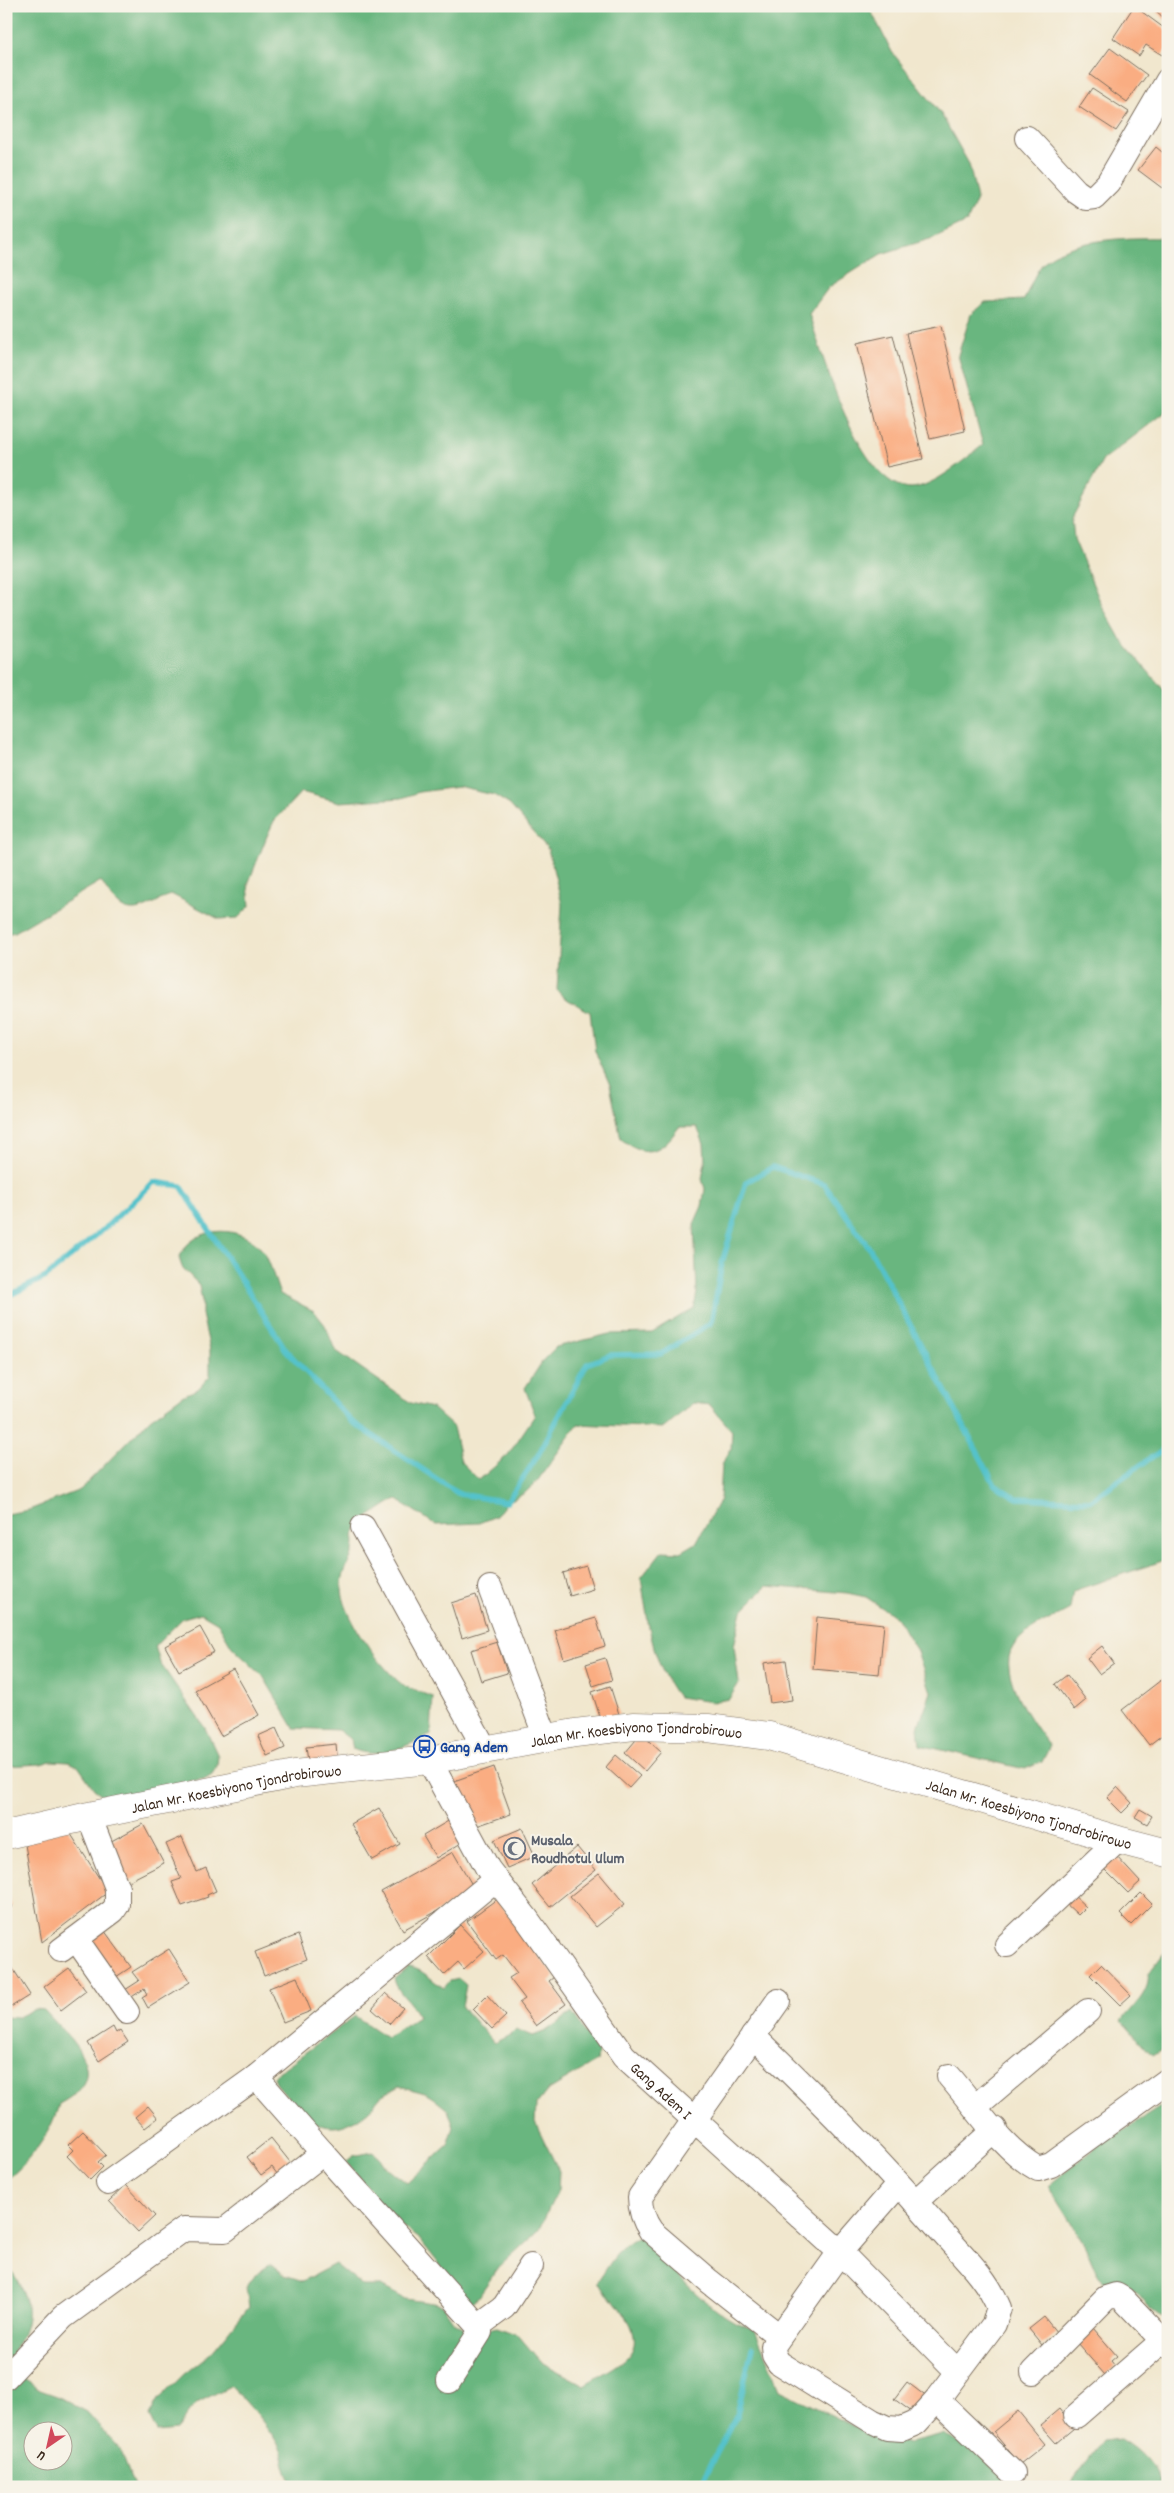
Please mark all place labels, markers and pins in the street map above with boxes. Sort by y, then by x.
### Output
bus stop icon: Gang Adem [412,1734,436,1758]
place label: Gang Adem [440,1737,508,1760]
place label: Musala Roudhotul Ulum [531,1830,624,1871]
mosque icon: Musala Roudhotul Ulum [503,1836,527,1860]

